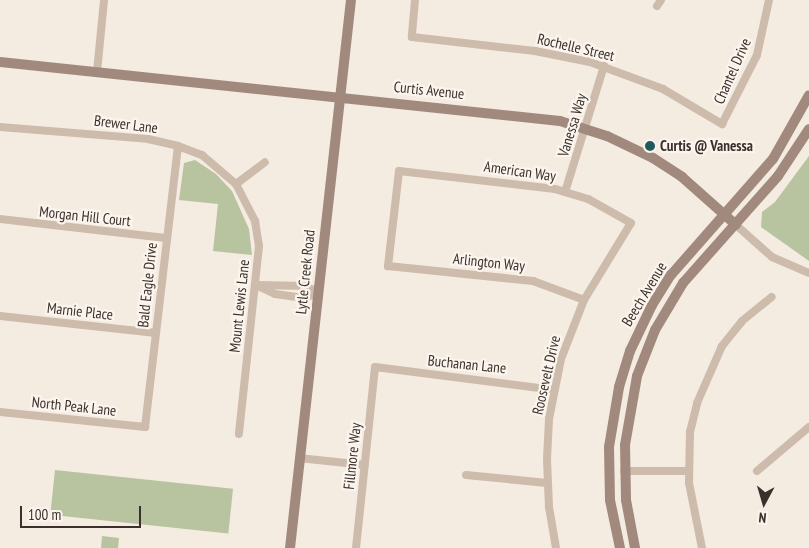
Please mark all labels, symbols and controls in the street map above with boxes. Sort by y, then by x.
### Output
street label: Rochelle Street [536,29,616,65]
street label: Chantel Drive [710,35,754,107]
street label: Curtis Avenue [393,77,465,103]
street label: Vanessa Way [554,91,590,159]
street label: Brewer Lane [93,111,159,137]
place label: Curtis @ Vanessa [660,137,753,155]
marker: Curtis @ Vanessa [644,140,656,152]
street label: American Way [483,157,557,185]
street label: Morgan Hill Court [38,202,132,230]
street label: Lytle Creek Road [292,229,318,315]
street label: Bald Eagle Drive [134,242,160,328]
street label: Arlington Way [452,249,526,275]
street label: Beech Avenue [618,258,670,330]
street label: Mount Lewis Lane [225,259,253,353]
street label: Marnie Place [46,299,114,323]
street label: Roosevelt Drive [528,334,564,416]
street label: Buchanan Lane [427,351,507,377]
street label: North Peak Lane [31,393,117,419]
street label: Fillmore Way [340,422,364,490]
north arrow [739,478,789,528]
scale bar [22,496,144,528]
text: 100 m [28,505,61,524]
text: N [758,509,767,527]

